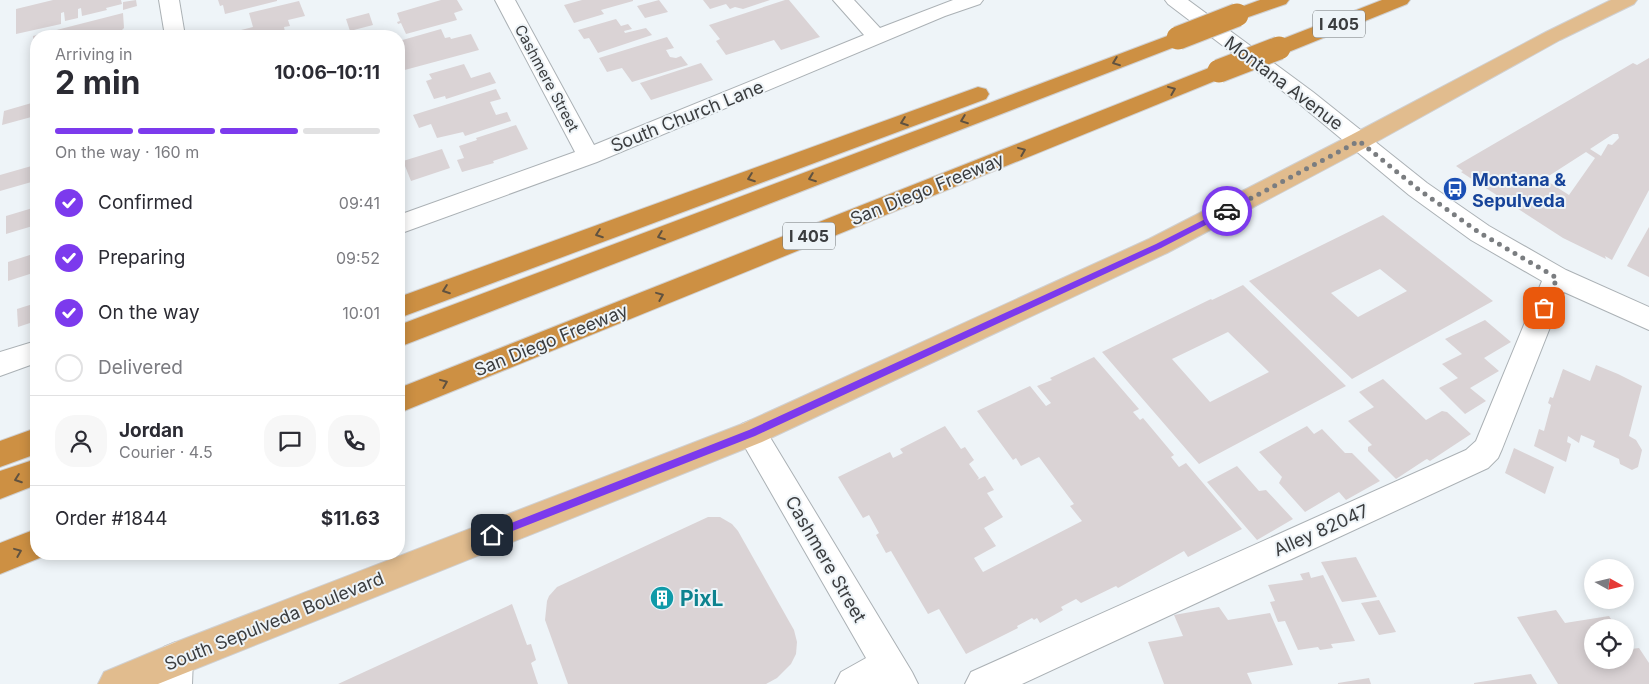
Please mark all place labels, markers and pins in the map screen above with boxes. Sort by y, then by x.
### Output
place label: Montana & Sepulveda [1472,169,1566,211]
bus stop icon: Montana & Sepulveda [1442,176,1468,202]
pin [1523,287,1565,329]
pin [471,514,513,556]
building icon: PixL [649,585,675,611]
place label: PixL [680,586,723,611]

